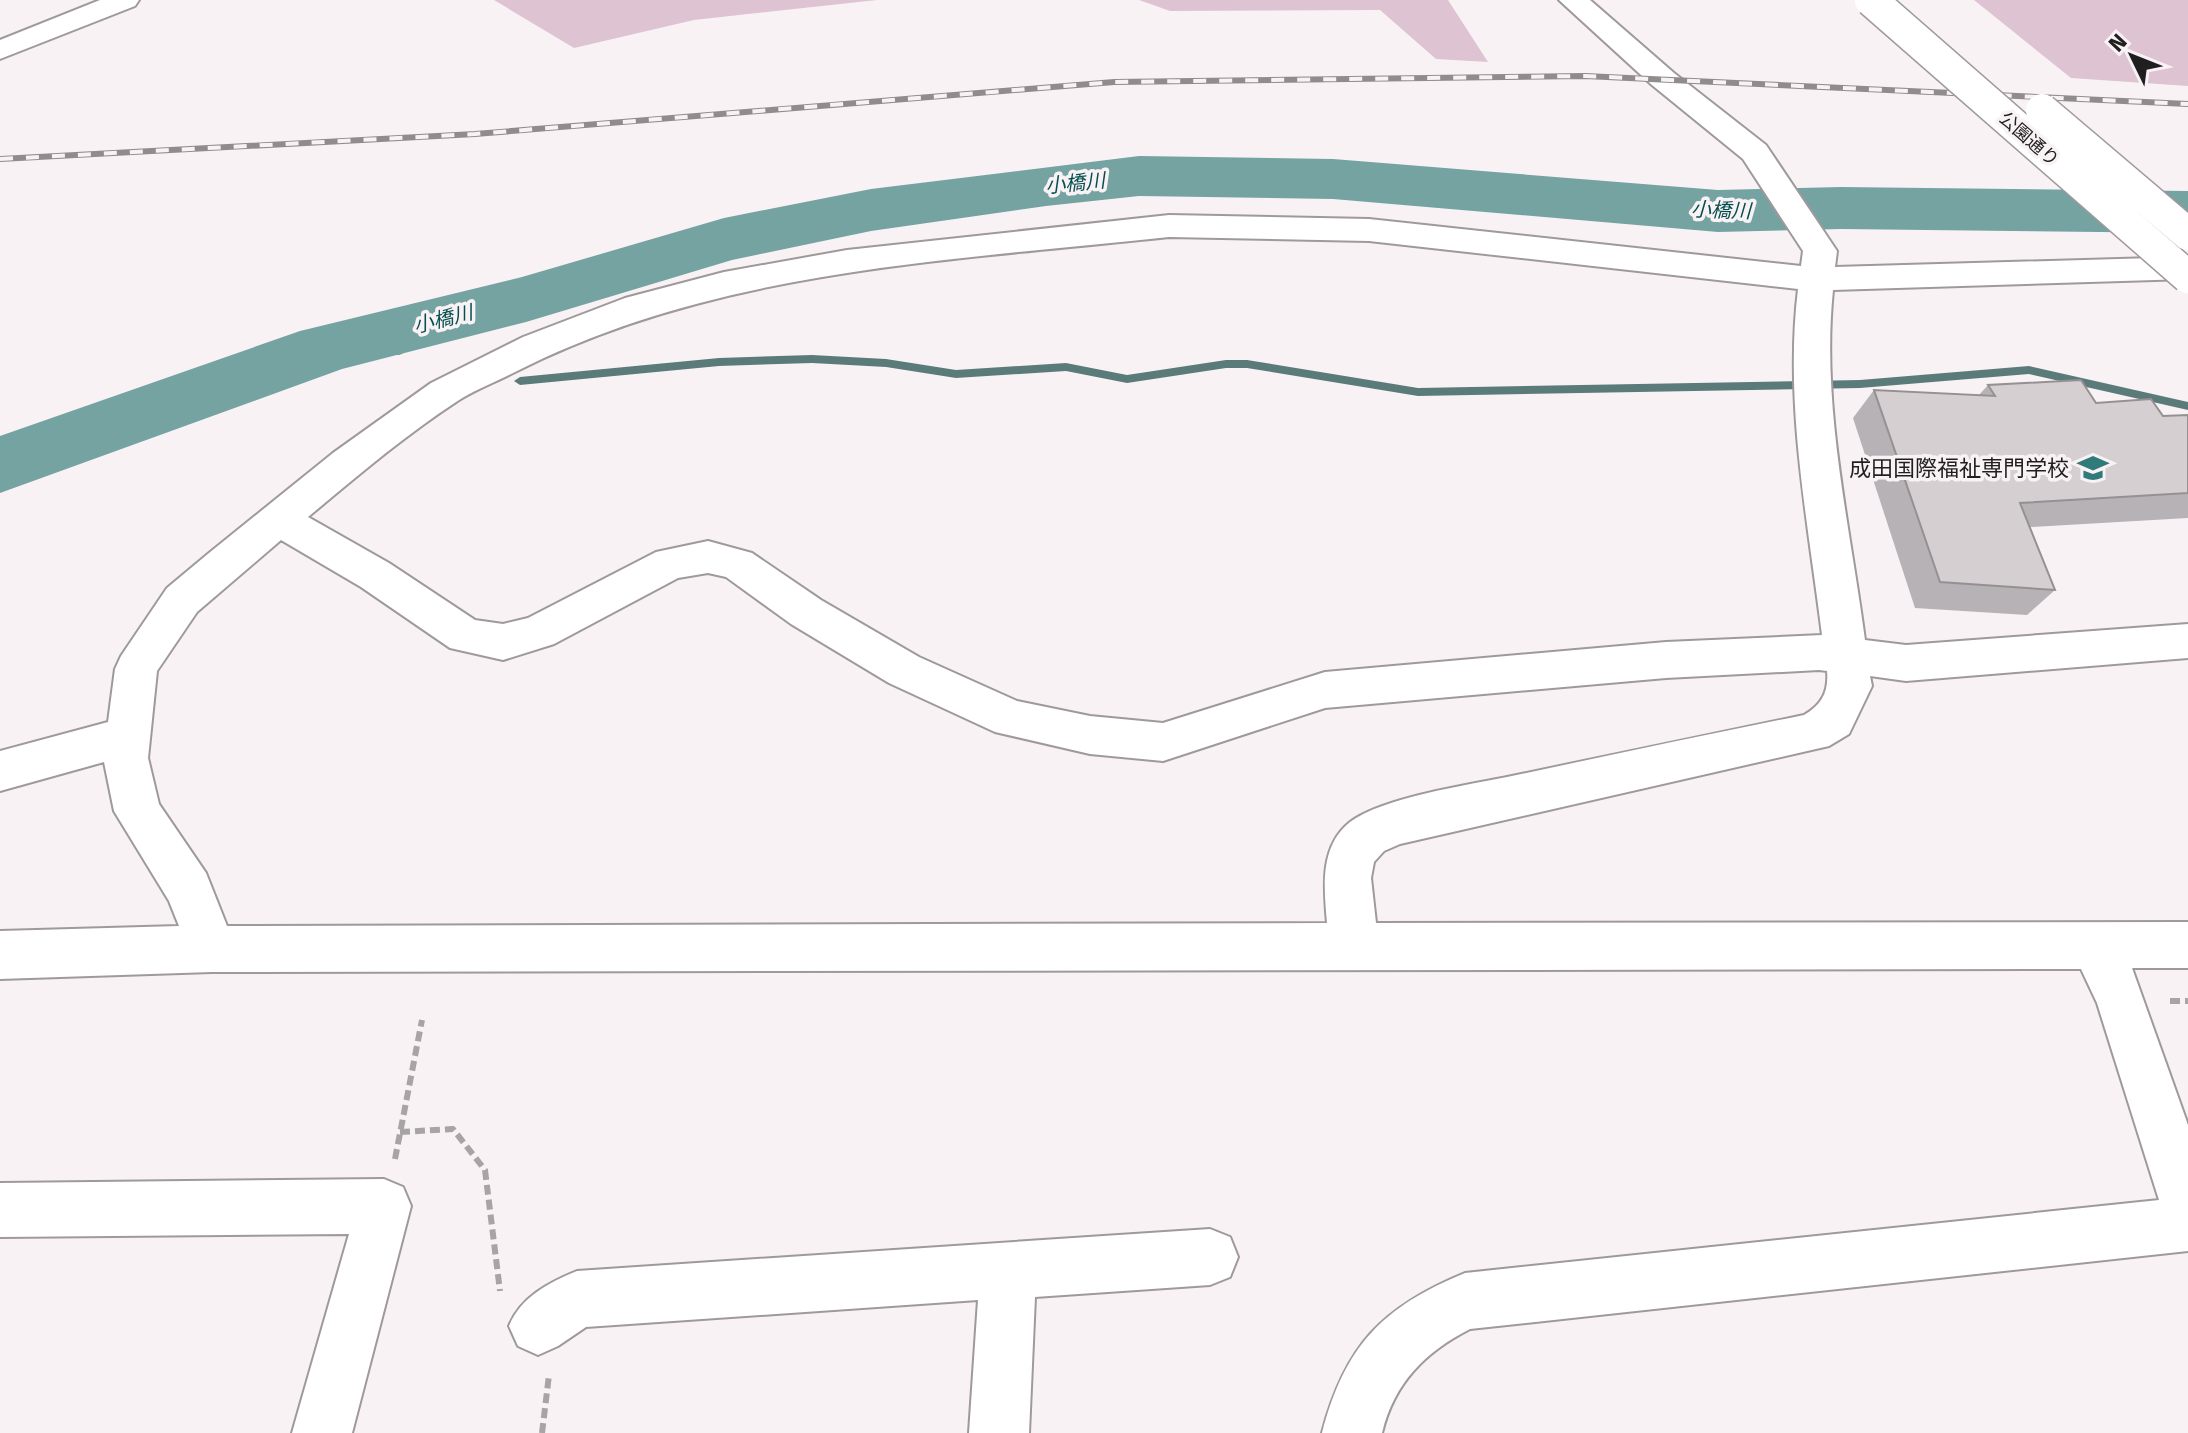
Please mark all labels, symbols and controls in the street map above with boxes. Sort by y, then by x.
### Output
north arrow [2092,16,2172,96]
text: N [2103,28,2133,57]
street label: 公園通り [1995,107,2063,171]
water label: 小橋川 [1044,168,1108,198]
water label: 小橋川 [1691,197,1753,223]
water label: 小橋川 [411,300,477,338]
school or university icon: 成田国際福祉専門学校 [2076,451,2110,485]
place label: 成田国際福祉専門学校 [1849,455,2069,482]

